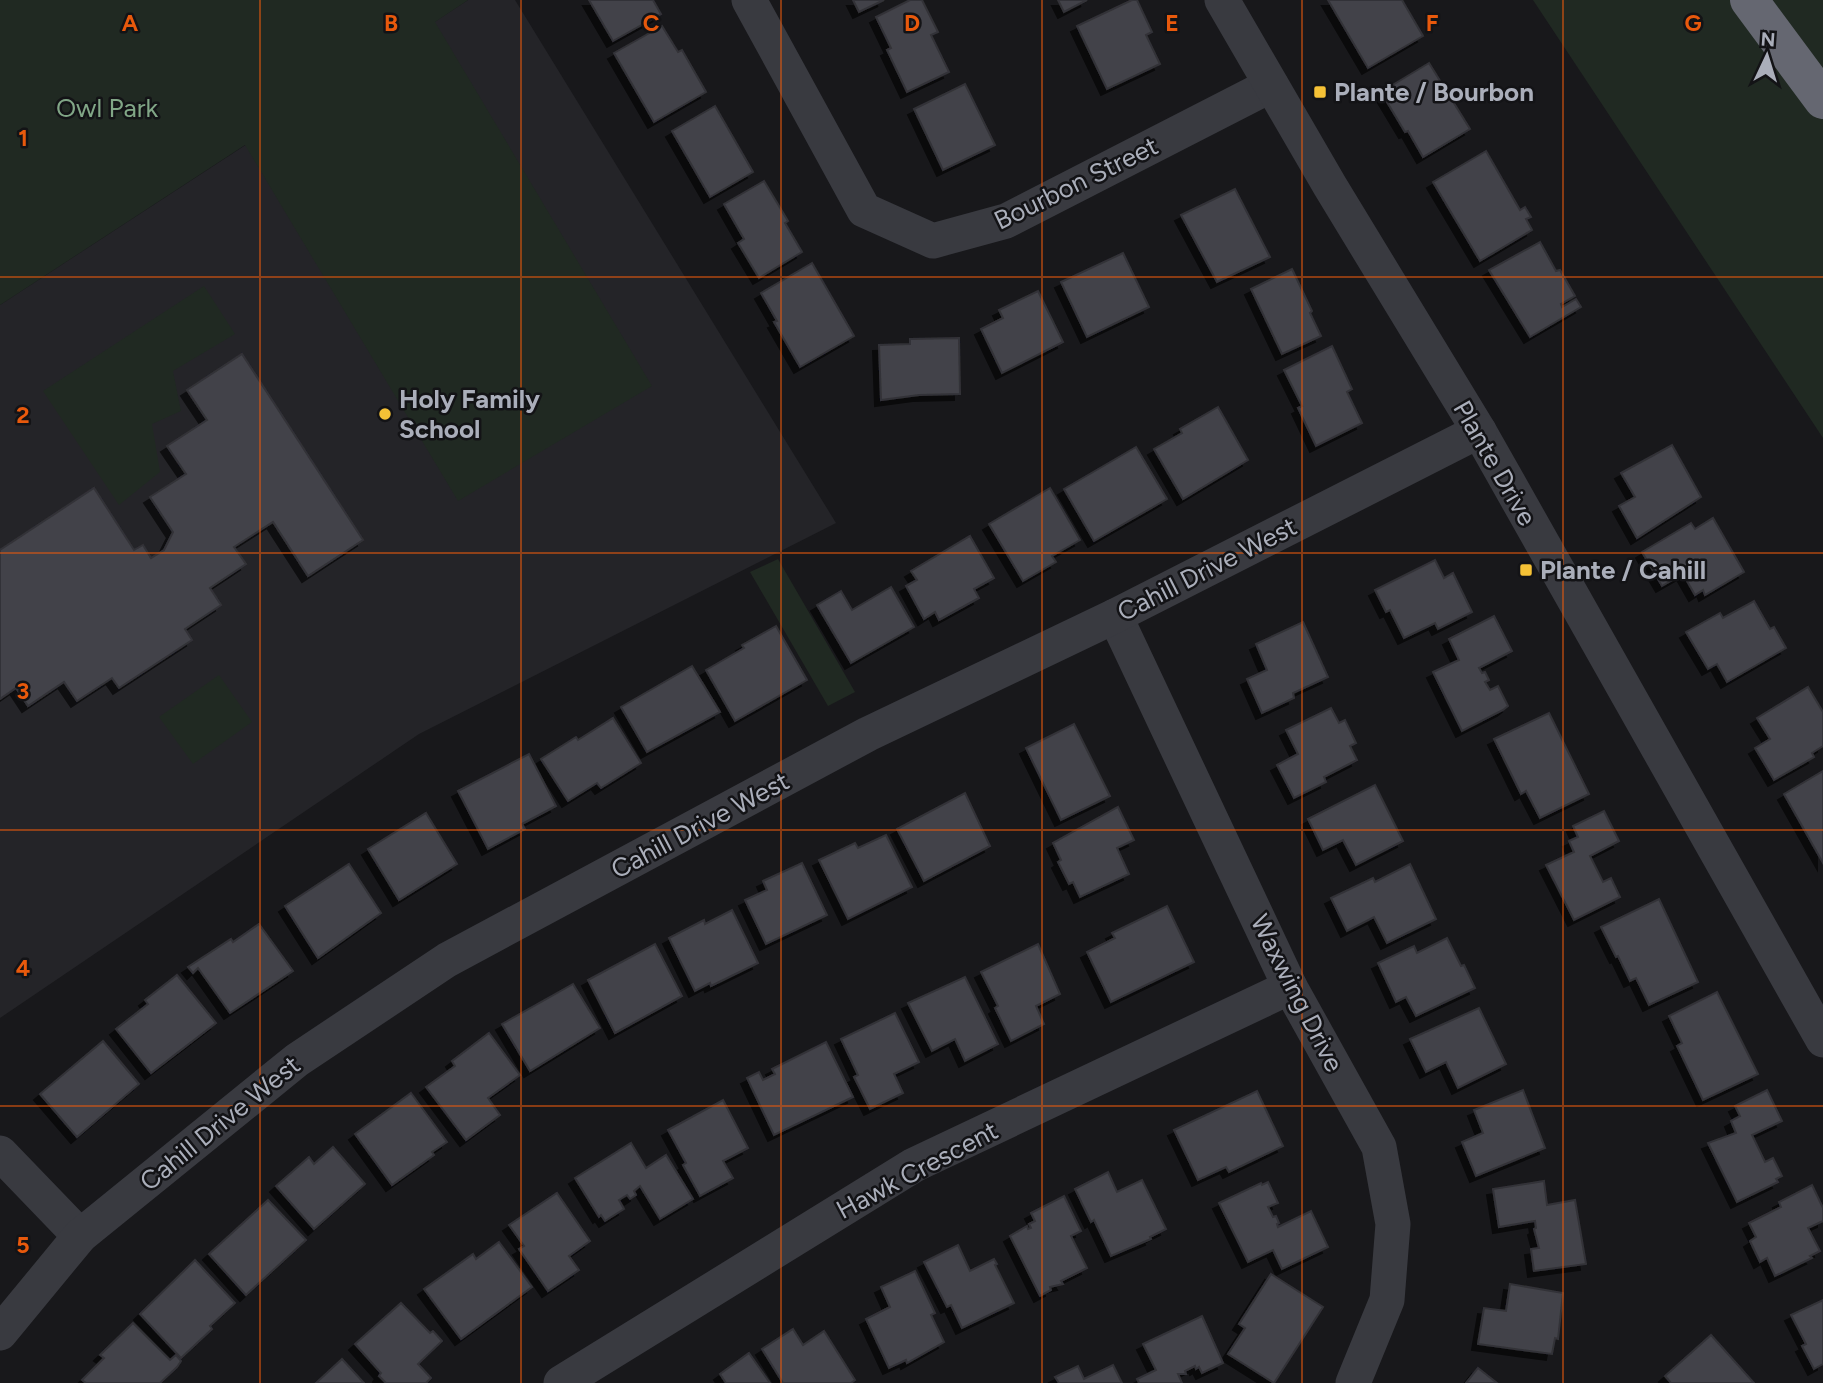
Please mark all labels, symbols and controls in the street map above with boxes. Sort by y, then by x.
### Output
text: A [122,9,139,37]
text: B [384,9,398,37]
text: C [643,9,660,37]
text: D [904,9,920,37]
text: E [1165,9,1179,37]
text: F [1426,9,1439,37]
text: G [1684,9,1702,37]
north arrow [1732,21,1802,91]
text: N [1760,28,1776,52]
place label: Plante / Bourbon [1334,76,1534,108]
marker: Plante / Bourbon [1312,84,1328,100]
park label: Owl Park [56,92,158,124]
text: 1 [18,124,28,152]
street label: Bourbon Street [989,129,1163,236]
place label: Holy Family School [399,383,540,445]
street label: Plante Drive [1446,395,1544,531]
text: 2 [16,401,30,429]
marker: Holy Family School [377,406,393,422]
street label: Cahill Drive West [1112,510,1302,628]
place label: Plante / Cahill [1540,554,1706,586]
marker: Plante / Cahill [1518,562,1534,578]
text: 3 [17,677,29,705]
street label: Cahill Drive West [606,765,795,885]
street label: Waxwing Drive [1244,909,1350,1077]
text: 4 [16,954,30,982]
street label: Cahill Drive West [133,1048,307,1197]
street label: Hawk Crescent [831,1114,1003,1226]
text: 5 [16,1231,30,1259]

